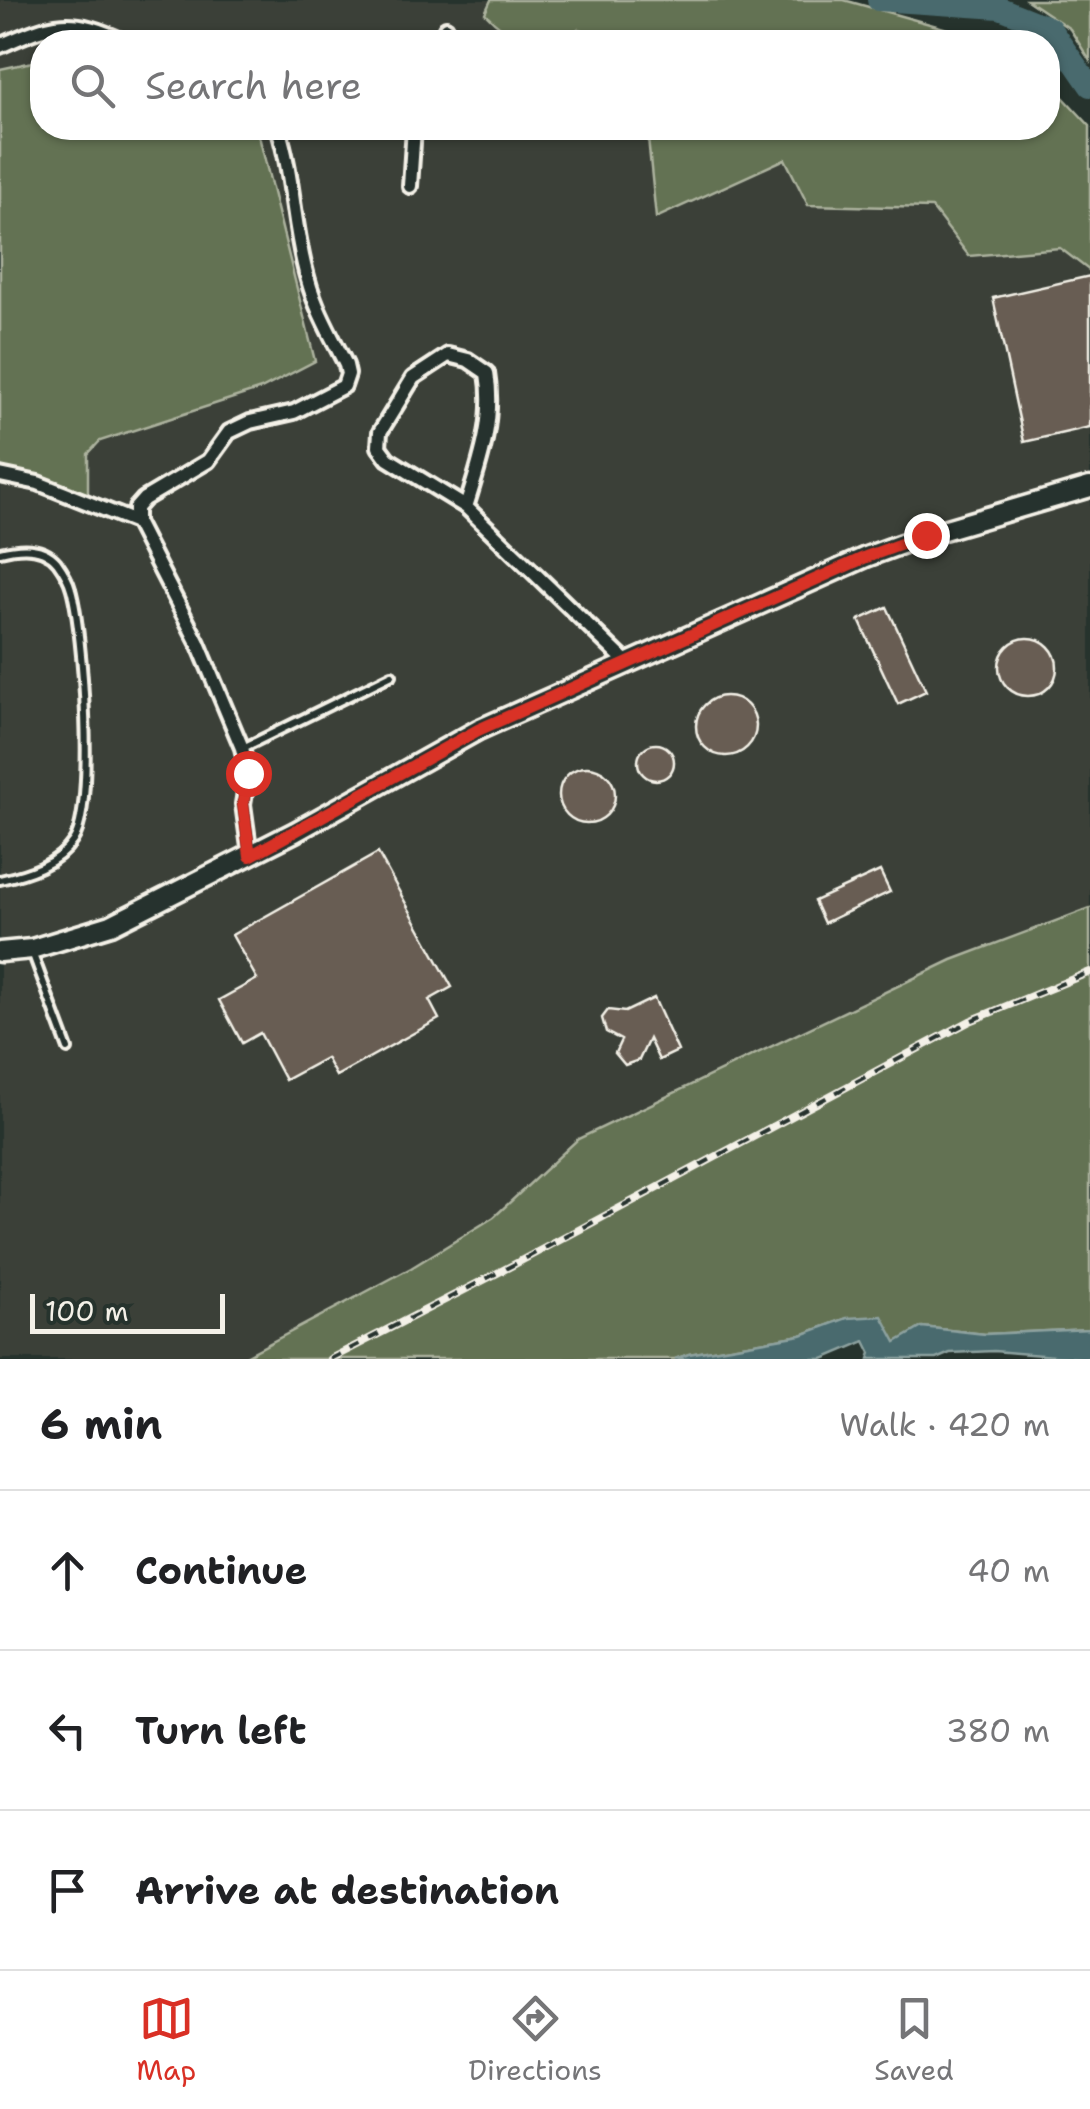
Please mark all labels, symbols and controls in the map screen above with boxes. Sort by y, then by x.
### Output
search box [30,30,1060,140]
icon: search [65,58,120,113]
text: Search here [145,60,362,111]
route end [904,513,950,559]
route start [226,751,272,797]
scale bar [30,1289,225,1334]
text: 100 m [45,1292,129,1330]
text: 6 min [40,1396,162,1452]
text: Walk · 420 m [839,1403,1050,1446]
icon: ahead [40,1543,95,1598]
text: Continue [135,1545,307,1596]
text: 40 m [967,1549,1050,1592]
icon: left [40,1703,95,1758]
text: Turn left [135,1705,307,1756]
text: 380 m [946,1709,1050,1752]
icon: arrive [40,1863,95,1918]
text: Arrive at destination [135,1865,559,1916]
tab: Map [136,1991,196,2089]
tab: Directions [469,1991,602,2089]
tab: Saved [874,1991,954,2089]

